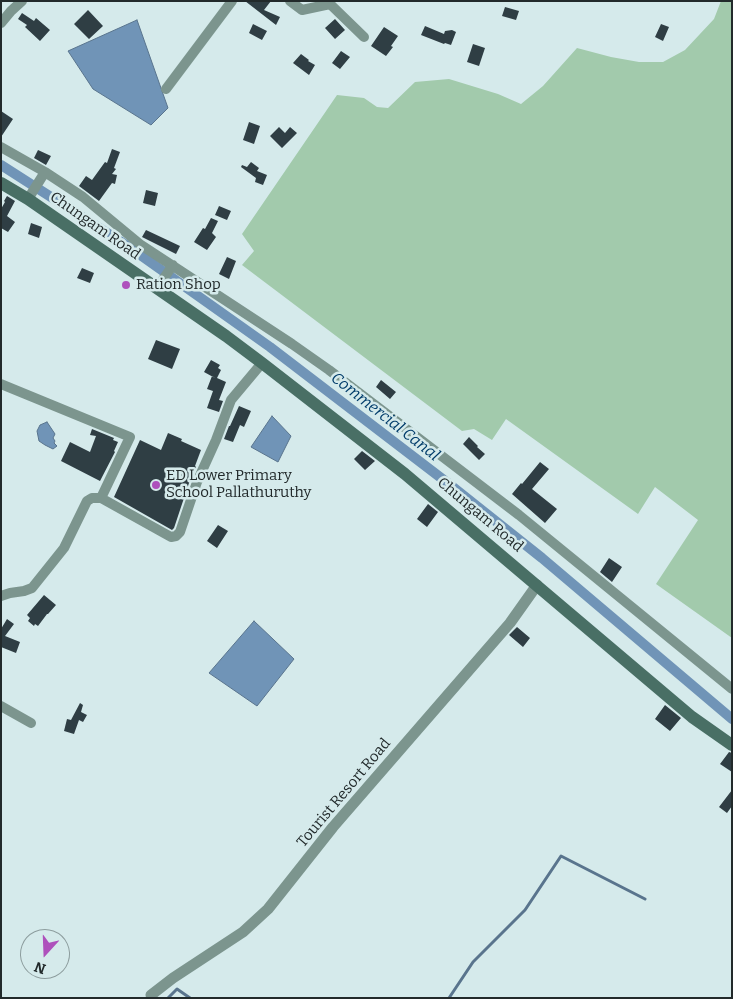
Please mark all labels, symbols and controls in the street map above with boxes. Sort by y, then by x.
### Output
street label: Chungam Road [46,188,144,264]
place label: Ration Shop [136,276,221,294]
marker: Ration Shop [120,279,132,291]
water label: Commercial Canal [327,369,443,465]
place label: ED Lower Primary School Pallathuruthy [166,467,311,502]
street label: Chungam Road [433,474,527,556]
marker: ED Lower Primary School Pallathuruthy [150,479,162,491]
street label: Tourist Resort Road [293,735,395,851]
north arrow [20,929,70,979]
text: N [32,958,48,977]

